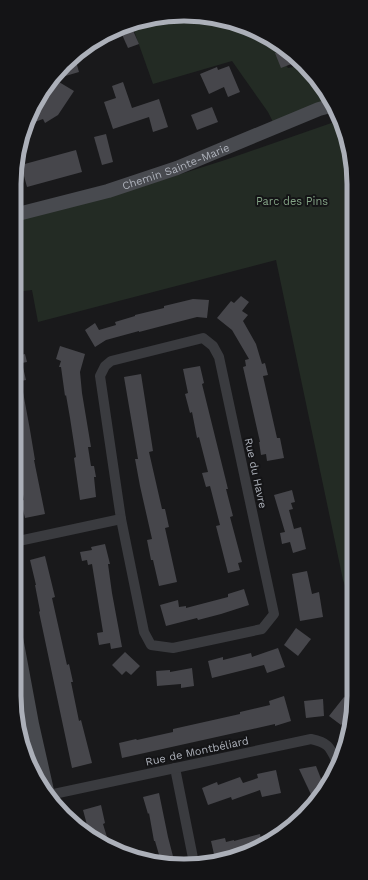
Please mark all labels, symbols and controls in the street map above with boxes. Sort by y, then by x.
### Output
street label: Chemin Sainte-Marie [121,141,231,193]
park label: Parc des Pins [256,195,328,208]
street label: Rue du Havre [242,437,269,510]
street label: Rue de Montbéliard [144,734,250,769]

